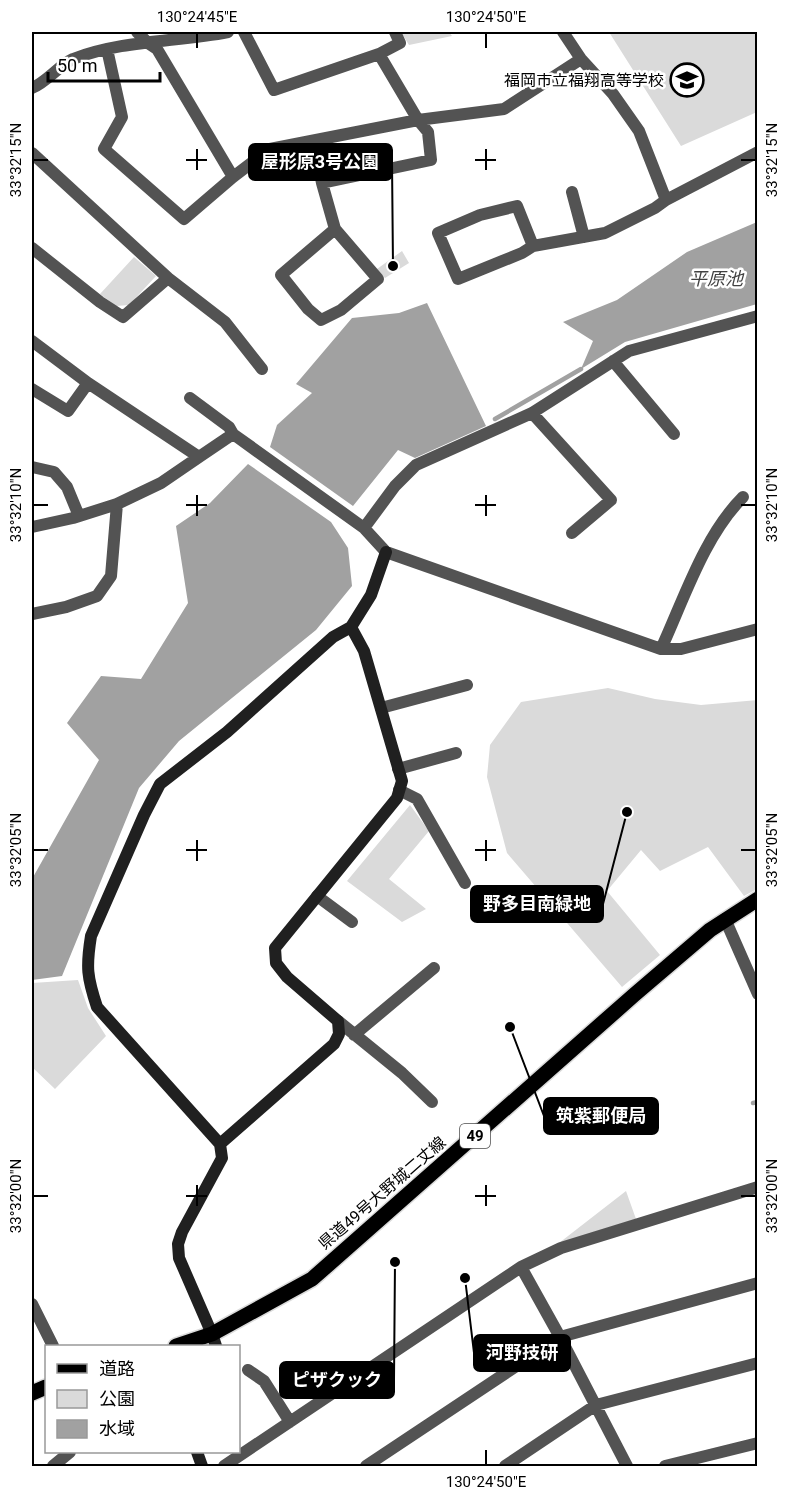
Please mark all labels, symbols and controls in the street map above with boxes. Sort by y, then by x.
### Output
text: 130°24'45"E [157,8,238,26]
text: 130°24'50"E [446,8,527,26]
scale bar [48,45,160,83]
text: 50 m [57,55,97,76]
school or university icon: 福岡市立福翔高等学校 [669,62,705,98]
place label: 福岡市立福翔高等学校 [504,71,664,90]
text: 33°32'15"N [7,123,25,197]
text: 33°32'15"N [763,123,781,197]
callout: 屋形原3号公園 [249,144,392,180]
text: 屋形原3号公園 [261,151,379,172]
water label: 平原池 [689,268,745,289]
text: 33°32'10"N [7,468,25,542]
text: 33°32'10"N [763,468,781,542]
text: 33°32'05"N [7,813,25,887]
text: 33°32'05"N [763,813,781,887]
callout: 野多目南緑地 [471,886,603,922]
text: 野多目南緑地 [483,893,591,914]
callout: 筑紫郵便局 [544,1098,658,1134]
text: 筑紫郵便局 [556,1105,646,1126]
road number: 49 [460,1124,490,1148]
street label: 県道49号大野城二丈線 [315,1133,449,1253]
text: 33°32'00"N [7,1159,25,1233]
text: 33°32'00"N [763,1159,781,1233]
callout: 河野技研 [474,1335,570,1371]
text: 河野技研 [486,1342,558,1363]
legend [45,1345,240,1453]
text: 道路 [99,1358,135,1379]
callout: ピザクック [280,1362,394,1398]
text: ピザクック [292,1369,382,1390]
text: 公園 [99,1388,135,1409]
text: 水域 [99,1418,135,1439]
text: 130°24'50"E [446,1473,527,1491]

